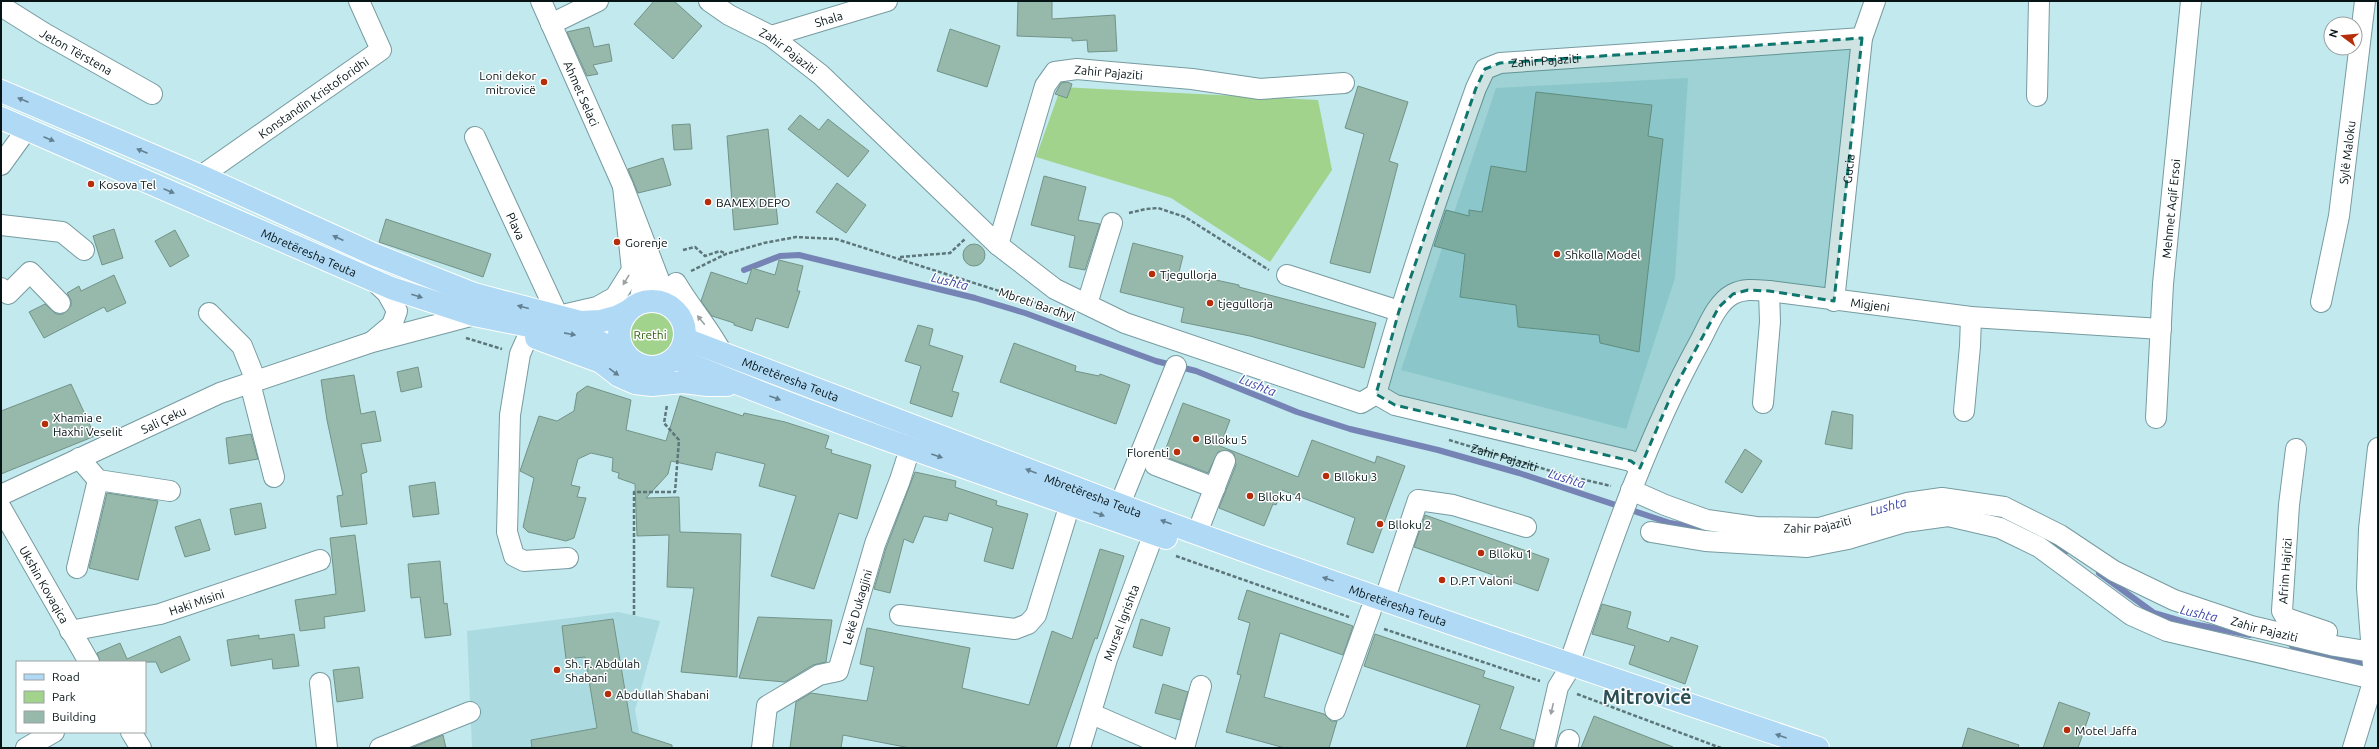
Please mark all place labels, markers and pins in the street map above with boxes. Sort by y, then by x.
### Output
place label: Loni dekor mitrovicë [479,69,536,96]
marker: Loni dekor mitrovicë [539,77,549,87]
place label: Kosova Tel [99,178,156,191]
marker: Kosova Tel [86,179,96,189]
place label: BAMEX DEPO [716,196,790,209]
marker: BAMEX DEPO [703,197,713,207]
place label: Gorenje [625,236,668,249]
marker: Gorenje [612,237,622,247]
place label: Shkolla Model [1565,248,1640,261]
marker: Shkolla Model [1552,249,1562,259]
place label: Tjegullorja [1160,268,1217,281]
marker: Tjegullorja [1147,269,1157,279]
place label: tjegullorja [1218,297,1273,310]
marker: tjegullorja [1205,298,1215,308]
place label: Xhamia e Haxhi Veselit [53,411,123,438]
marker: Xhamia e Haxhi Veselit [40,419,50,429]
place label: Blloku 5 [1204,433,1247,446]
marker: Blloku 5 [1191,434,1201,444]
place label: Florenti [1127,446,1169,459]
marker: Florenti [1172,447,1182,457]
place label: Blloku 3 [1334,470,1377,483]
marker: Blloku 3 [1321,471,1331,481]
place label: Blloku 4 [1258,490,1302,503]
marker: Blloku 4 [1245,491,1255,501]
place label: Blloku 2 [1388,518,1431,531]
marker: Blloku 2 [1375,519,1385,529]
place label: Blloku 1 [1489,547,1532,560]
marker: Blloku 1 [1476,548,1486,558]
place label: D.P.T Valoni [1450,574,1513,587]
marker: D.P.T Valoni [1437,575,1447,585]
place label: Sh. F. Abdulah Shabani [565,657,640,684]
marker: Sh. F. Abdulah Shabani [552,665,562,675]
place label: Abdullah Shabani [616,688,709,701]
marker: Abdullah Shabani [603,689,613,699]
place label: Motel Jaffa [2075,724,2137,737]
marker: Motel Jaffa [2062,725,2072,735]

